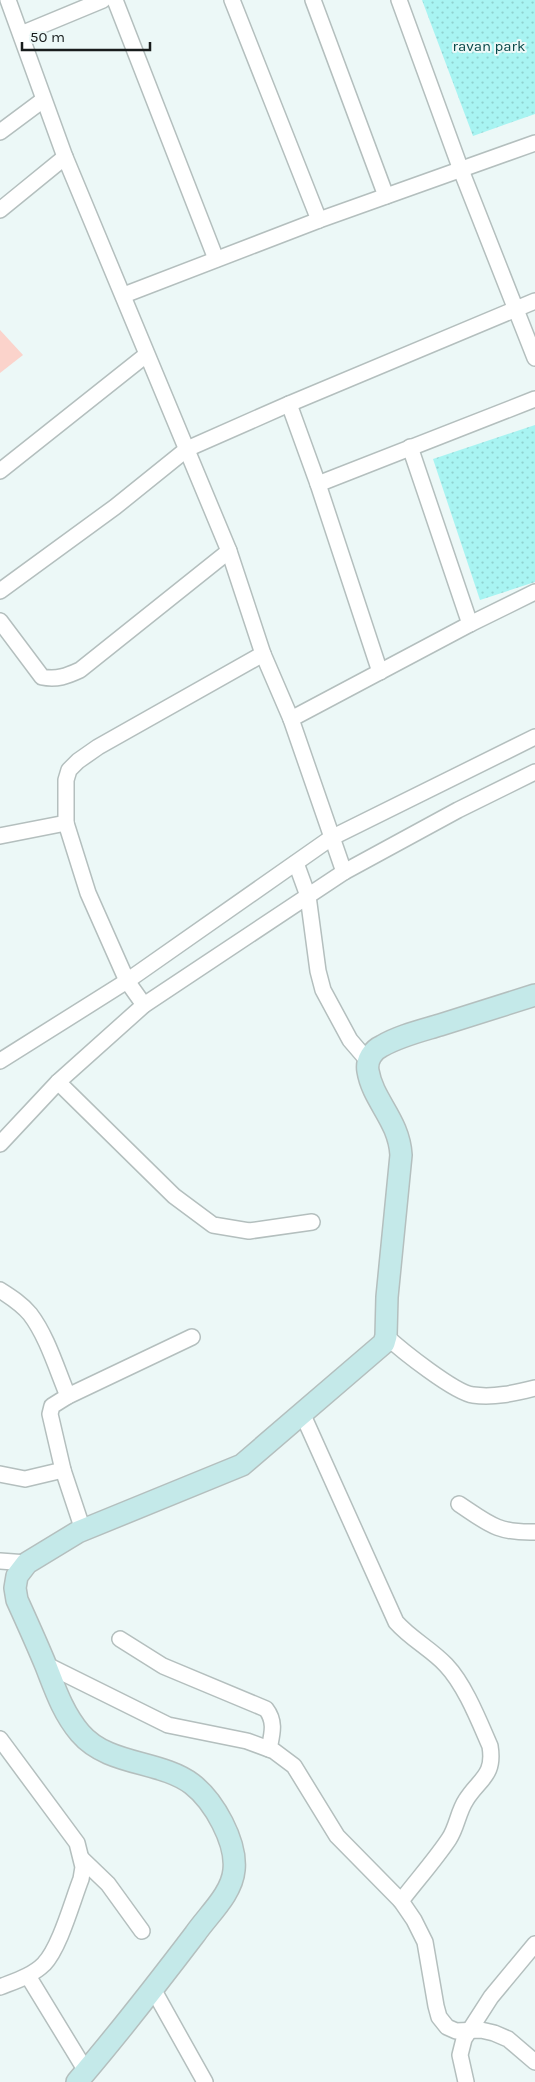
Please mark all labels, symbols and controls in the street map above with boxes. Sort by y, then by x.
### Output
scale bar [22,20,150,52]
text: 50 m [30,28,65,46]
park label: ravan park [453,37,526,55]

